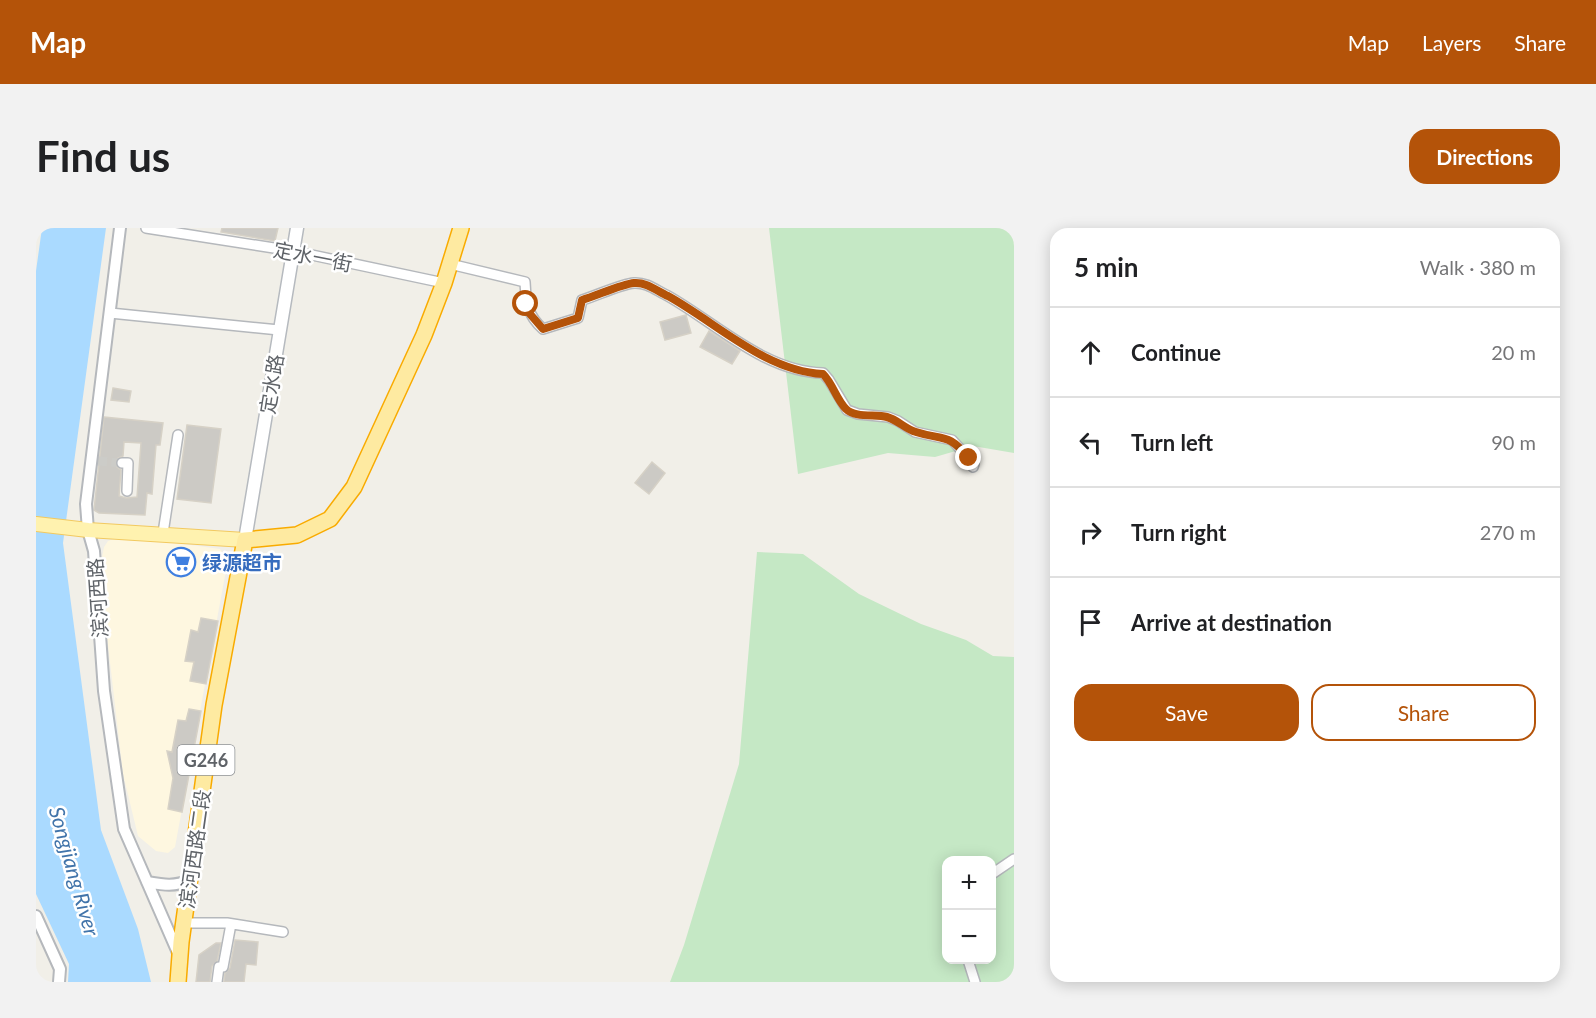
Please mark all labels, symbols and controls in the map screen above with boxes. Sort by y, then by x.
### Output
text: Map [30,25,86,59]
text: Map [1348,30,1389,55]
text: Layers [1422,30,1481,55]
text: Share [1514,30,1566,55]
button: Directions [1409,129,1560,184]
text: Find us [36,131,170,181]
street label: 定水一街 [271,237,355,275]
text: 5 min [1074,251,1138,283]
text: Walk · 380 m [1420,255,1536,279]
route start [512,290,538,316]
icon: ahead [1074,336,1107,369]
text: Continue [1131,339,1221,366]
text: 20 m [1491,340,1536,364]
street label: 定水路 [254,352,288,416]
icon: left [1074,426,1107,459]
text: Turn left [1131,429,1213,456]
text: 90 m [1491,430,1536,454]
route end [955,444,981,470]
icon: right [1074,516,1107,549]
text: Turn right [1131,519,1226,546]
text: 270 m [1480,520,1536,544]
supermarket icon: 绿源超市 [165,546,197,578]
place label: 绿源超市 [202,550,282,574]
street label: 滨河西路 [82,557,112,639]
icon: arrive [1074,606,1107,639]
text: Arrive at destination [1131,609,1332,636]
button: Save [1074,684,1299,741]
button: Share [1311,684,1536,741]
road number: G246 [178,745,234,775]
street label: 滨河西路二段 [174,788,214,910]
water label: Songjiang River [45,803,106,939]
map controls [942,856,996,964]
button: + [942,856,996,910]
button: − [942,910,996,964]

